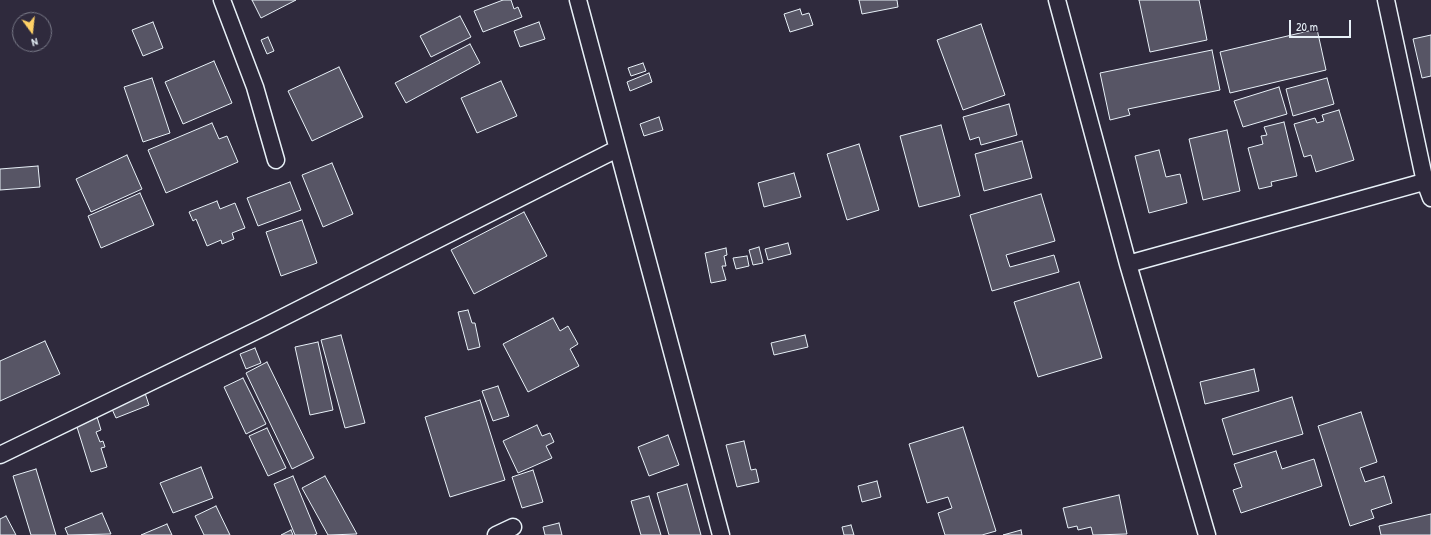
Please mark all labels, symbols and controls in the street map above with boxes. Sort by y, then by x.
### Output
north arrow [12,12,52,52]
scale bar [1291,12,1353,38]
text: 20 m [1296,18,1318,35]
text: N [30,35,39,50]

